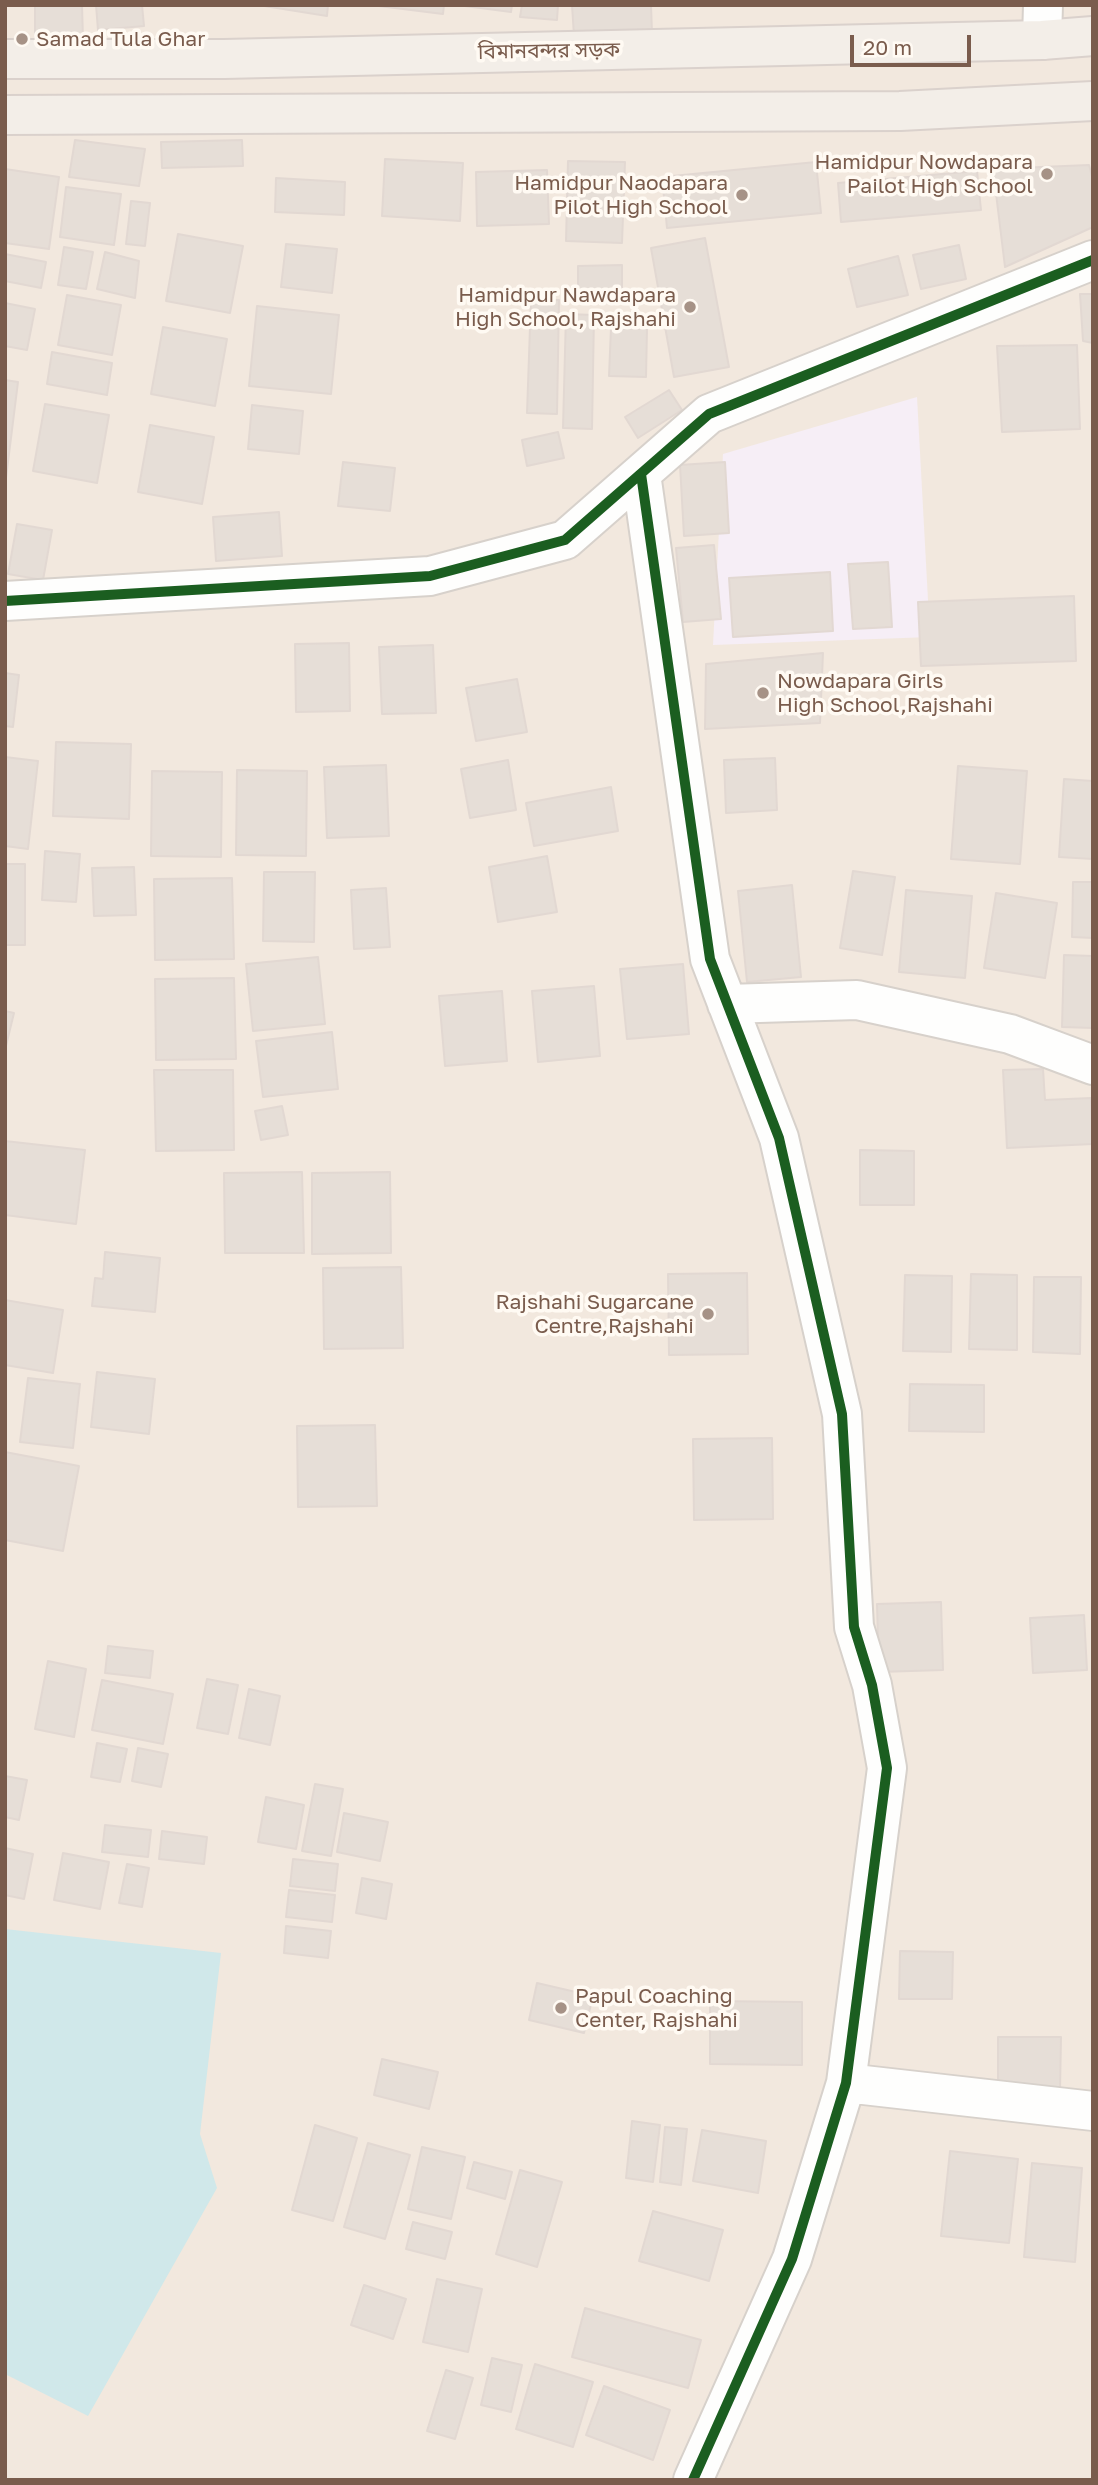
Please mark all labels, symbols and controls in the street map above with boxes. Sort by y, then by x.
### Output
scale bar [853,21,974,65]
place label: Samad Tula Ghar [36,26,205,52]
marker: Samad Tula Ghar [14,31,30,47]
text: 20 m [863,34,912,60]
street label: বিমানবন্দর সড়ক [478,37,620,65]
place label: Hamidpur Nowdapara Pailot High School [814,149,1033,199]
marker: Hamidpur Nowdapara Pailot High School [1039,166,1055,182]
place label: Hamidpur Naodapara Pilot High School [514,170,728,220]
marker: Hamidpur Naodapara Pilot High School [734,187,750,203]
place label: Hamidpur Nawdapara High School, Rajshahi [455,282,676,332]
marker: Hamidpur Nawdapara High School, Rajshahi [682,299,698,315]
place label: Nowdapara Girls High School,Rajshahi [777,668,993,718]
marker: Nowdapara Girls High School,Rajshahi [755,685,771,701]
place label: Rajshahi Sugarcane Centre,Rajshahi [495,1289,694,1339]
marker: Rajshahi Sugarcane Centre,Rajshahi [700,1306,716,1322]
place label: Papul Coaching Center, Rajshahi [575,1983,738,2033]
marker: Papul Coaching Center, Rajshahi [553,2000,569,2016]

